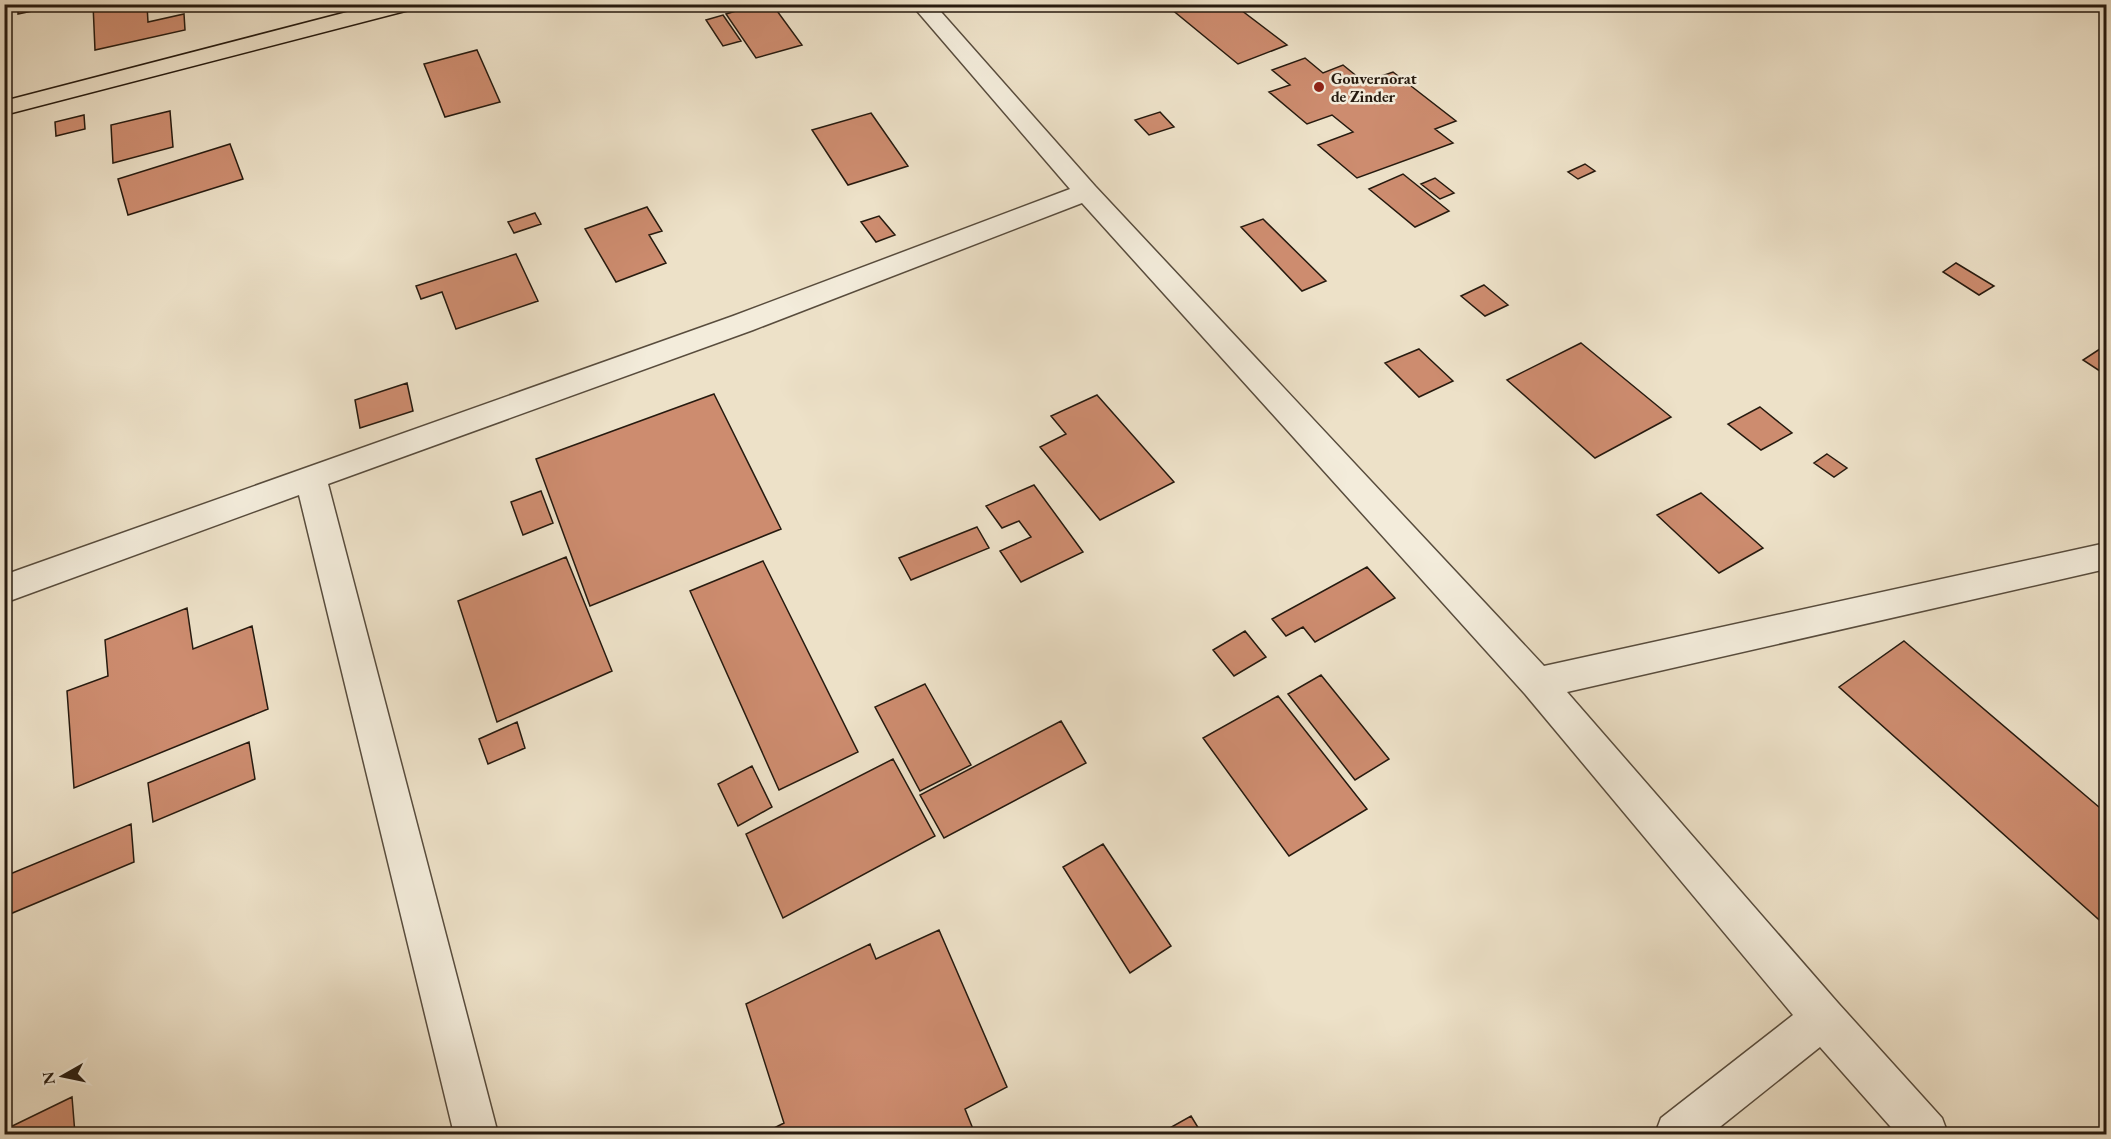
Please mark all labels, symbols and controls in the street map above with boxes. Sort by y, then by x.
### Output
place label: Gouvernorat de Zinder [1331,68,1417,107]
marker: Gouvernorat de Zinder [1312,80,1326,94]
north arrow [33,1046,93,1106]
text: N [37,1070,60,1086]

